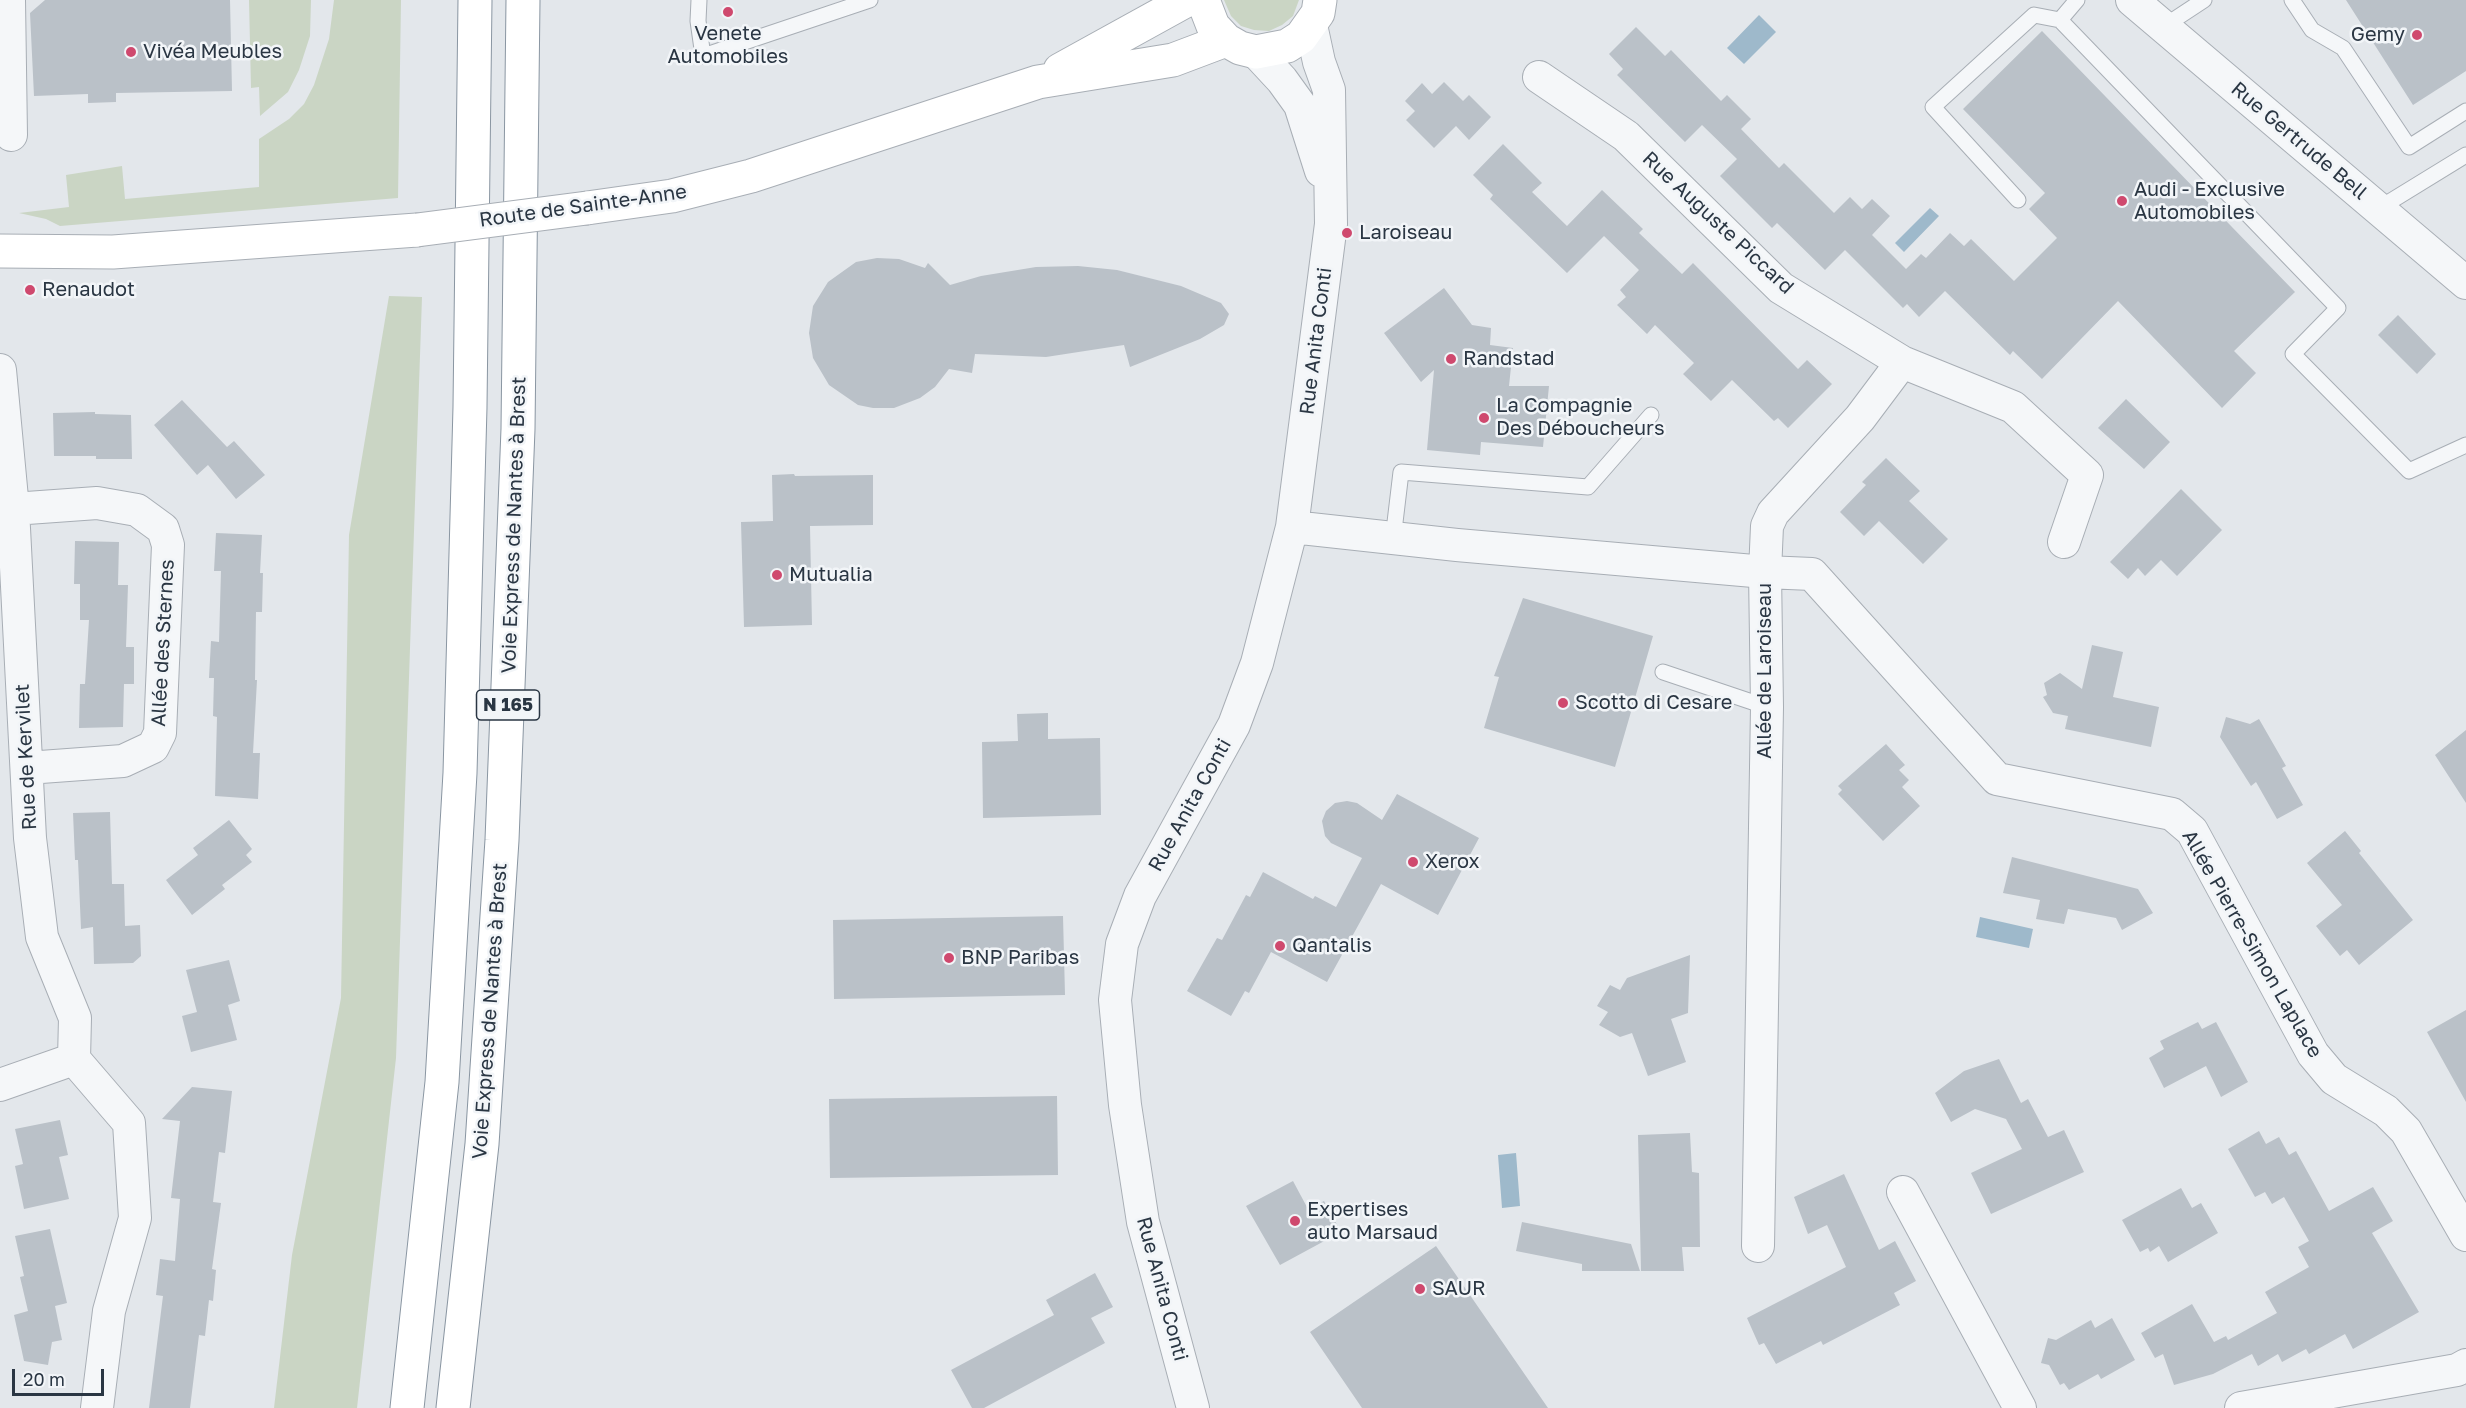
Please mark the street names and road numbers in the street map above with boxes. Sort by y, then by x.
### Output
street label: Rue Gertrude Bell [2226,77,2372,205]
street label: Rue Auguste Piccard [1637,147,1799,299]
street label: Route de Sainte-Anne [478,180,688,232]
street label: Rue Anita Conti [1295,266,1337,416]
street label: Voie Express de Nantes à Brest [497,376,531,674]
street label: Allée des Sternes [147,559,179,727]
street label: Allée de Laroiseau [1753,583,1777,759]
street label: Rue de Kervilet [10,683,42,831]
road number: N 165 [476,690,540,720]
street label: Rue Anita Conti [1144,734,1236,876]
street label: Allée Pierre-Simon Laplace [2177,826,2327,1062]
street label: Voie Express de Nantes à Brest [468,862,512,1160]
street label: Rue Anita Conti [1131,1214,1193,1364]

